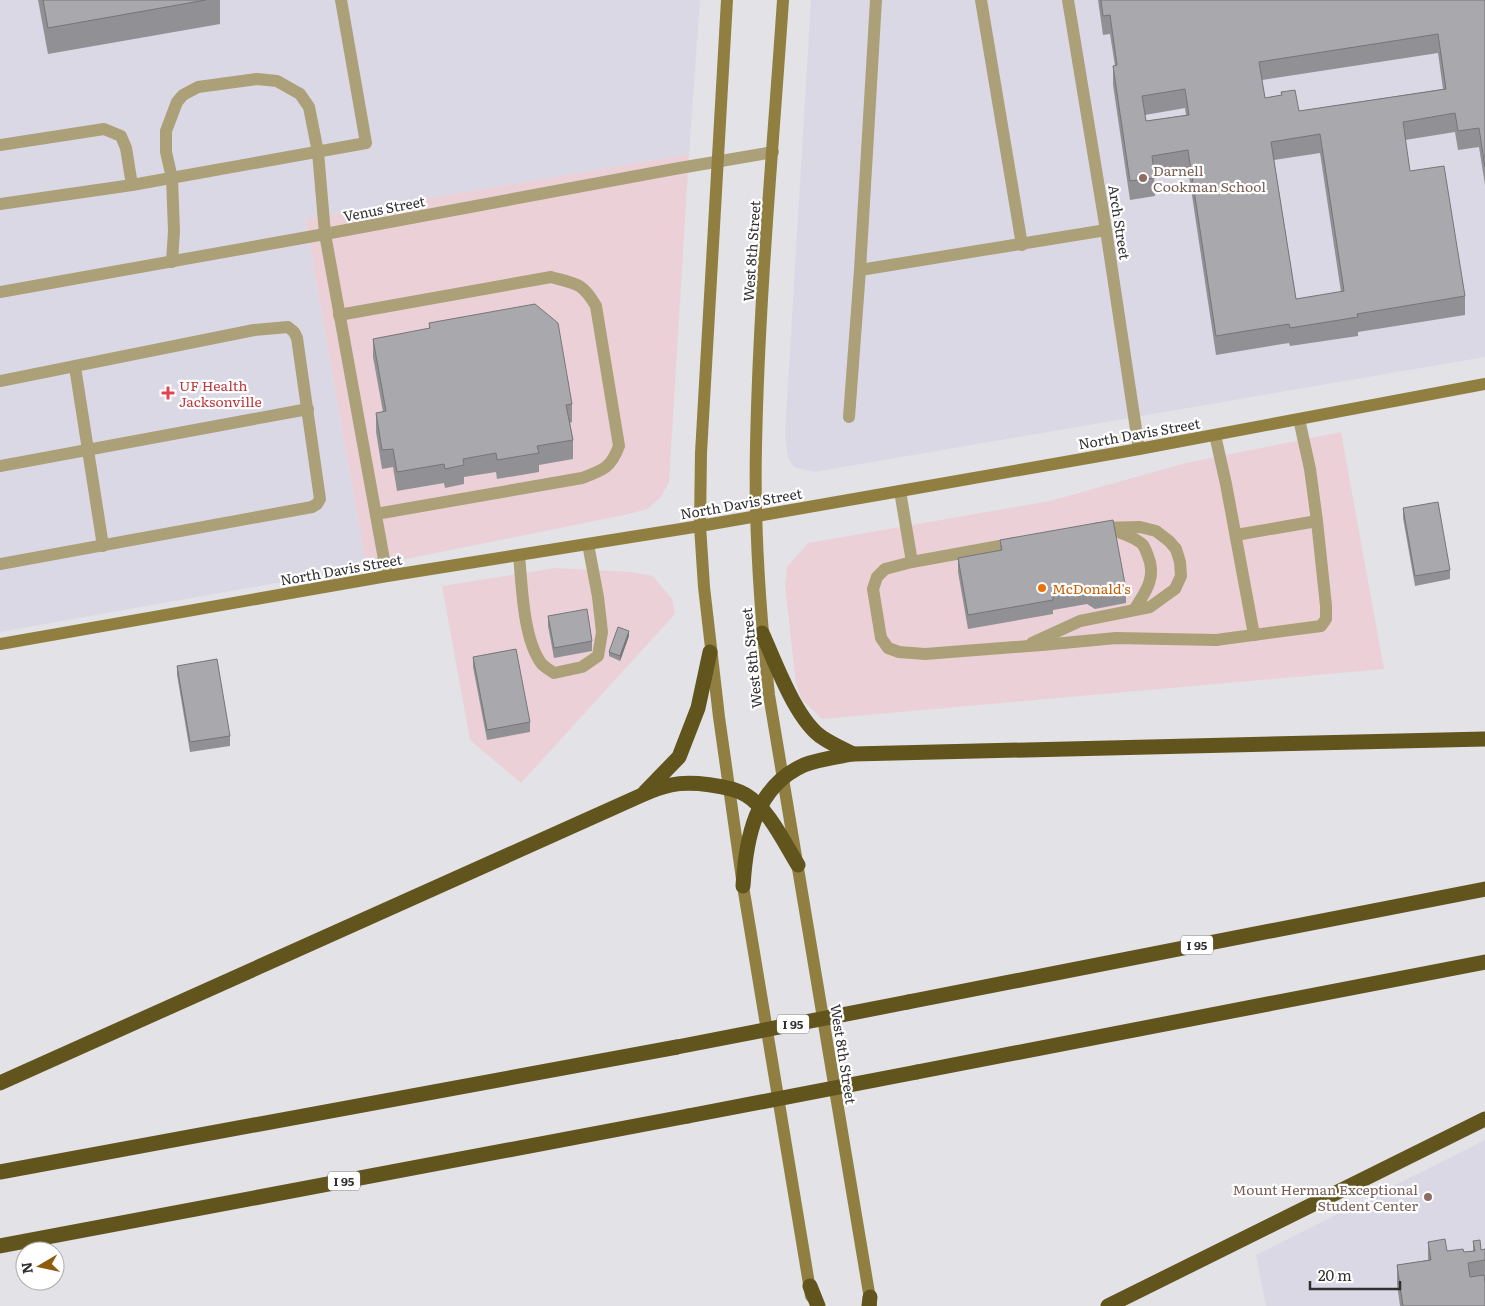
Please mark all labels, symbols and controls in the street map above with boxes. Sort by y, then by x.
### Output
place label: Darnell Cookman School [1153,160,1266,196]
marker: Darnell Cookman School [1137,172,1149,184]
street label: Arch Street [1104,183,1136,261]
street label: Venus Street [341,190,427,226]
street label: West 8th Street [737,199,765,302]
place label: UF Health Jacksonville [179,375,262,411]
marker: UF Health Jacksonville [161,386,175,400]
street label: North Davis Street [1077,412,1202,454]
street label: North Davis Street [679,482,804,524]
street label: North Davis Street [279,548,404,590]
place label: McDonald's [1052,578,1131,598]
marker: McDonald's [1036,582,1048,594]
street label: West 8th Street [736,606,766,709]
road number: I 95 [1181,936,1213,954]
street label: West 8th Street [826,1002,862,1106]
road number: I 95 [777,1014,809,1034]
road number: I 95 [328,1172,360,1190]
place label: Mount Herman Exceptional Student Center [1233,1179,1418,1215]
marker: Mount Herman Exceptional Student Center [1422,1191,1434,1203]
north arrow [15,1241,65,1291]
scale bar [1310,1258,1400,1290]
text: N [15,1261,37,1276]
text: 20 m [1318,1263,1352,1286]

